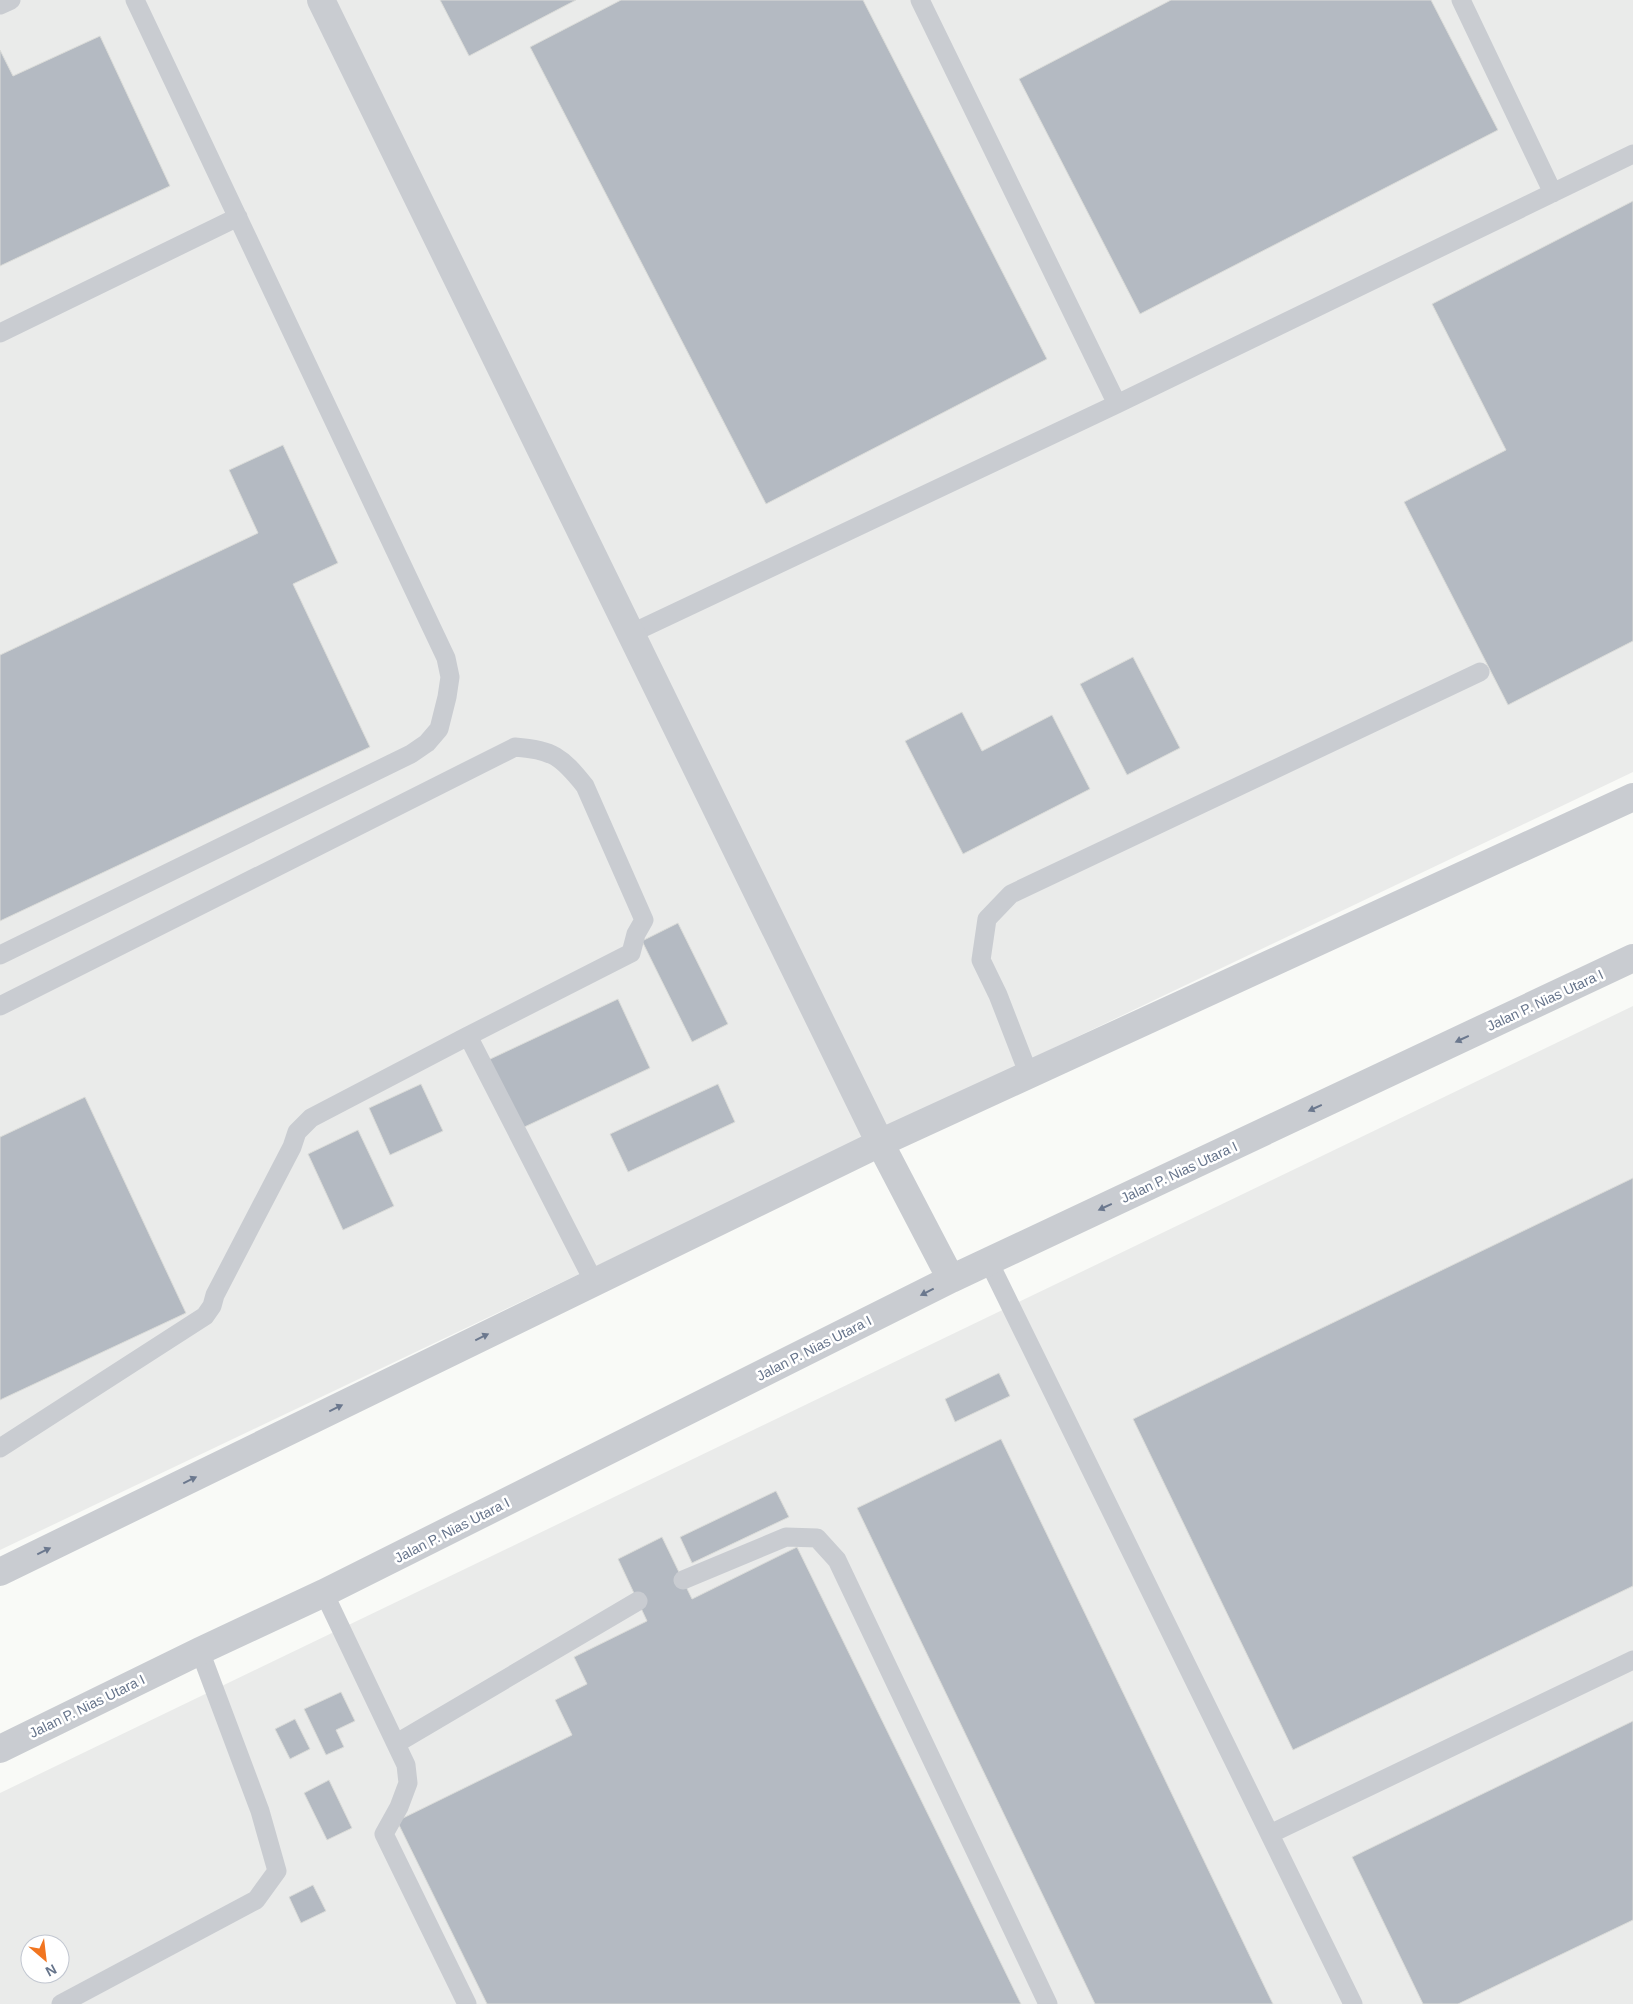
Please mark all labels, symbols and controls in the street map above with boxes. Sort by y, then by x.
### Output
street label: Jalan P. Nias Utara I [1484,966,1606,1034]
one-way arrow [1455,1035,1469,1043]
one-way arrow [1308,1104,1322,1112]
street label: Jalan P. Nias Utara I [1118,1138,1240,1206]
one-way arrow [1098,1203,1112,1211]
one-way arrow [919,1287,934,1296]
street label: Jalan P. Nias Utara I [754,1312,874,1384]
one-way arrow [475,1333,489,1341]
one-way arrow [329,1404,343,1412]
one-way arrow [183,1476,197,1484]
street label: Jalan P. Nias Utara I [392,1494,512,1566]
one-way arrow [37,1547,51,1555]
street label: Jalan P. Nias Utara I [27,1671,147,1741]
north arrow [20,1934,70,1984]
text: N [43,1961,59,1980]

